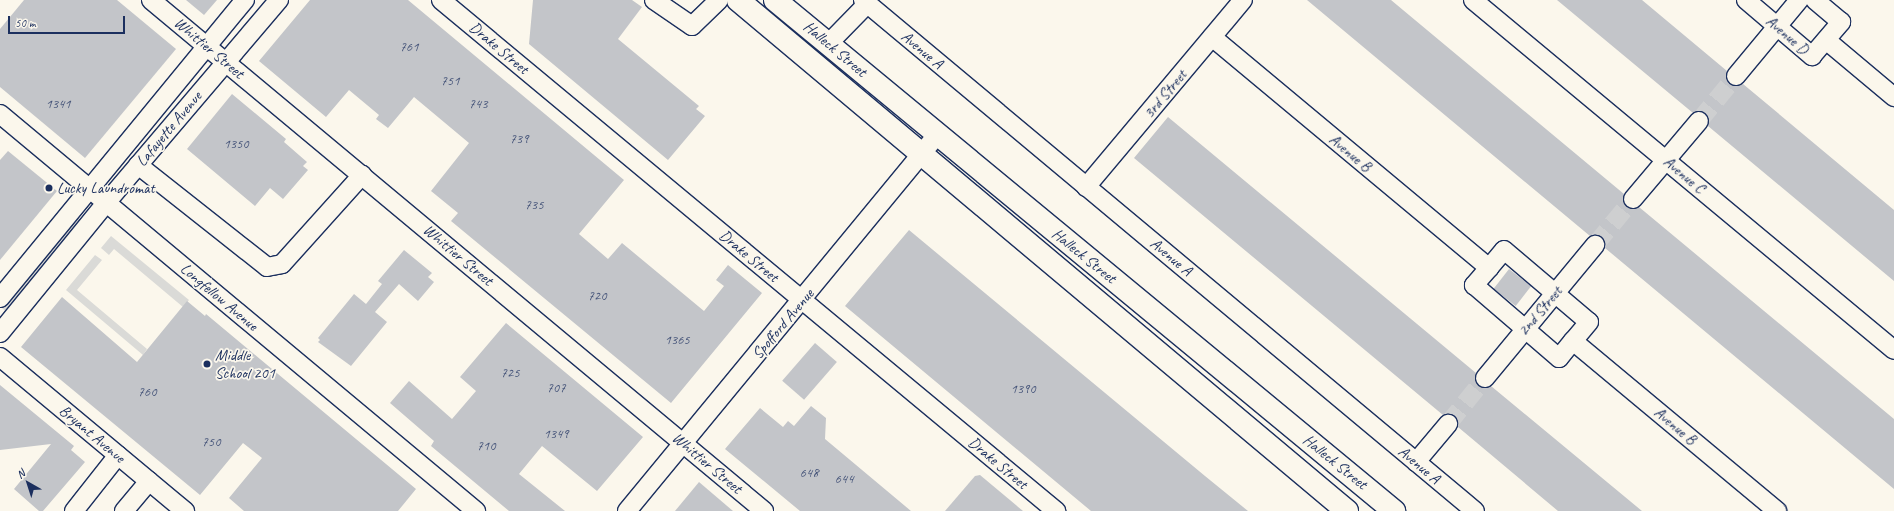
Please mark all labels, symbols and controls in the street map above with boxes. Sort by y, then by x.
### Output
scale bar [10,8,127,34]
street label: Avenue D [1762,12,1812,58]
street label: Whittier Street [170,13,248,83]
text: 50 m [15,15,35,31]
street label: Halleck Street [799,17,871,81]
street label: Drake Street [465,18,533,78]
street label: Avenue A [897,27,947,73]
house number: 761 [400,39,418,55]
street label: 3rd Street [1139,66,1191,122]
house number: 751 [441,73,459,89]
street label: Lafayette Avenue [132,88,206,170]
house number: 1341 [45,96,71,112]
house number: 743 [469,96,487,112]
street label: Avenue B [1325,130,1375,176]
house number: 739 [510,131,528,147]
house number: 1350 [223,136,249,152]
street label: Avenue C [1659,152,1709,198]
place label: Lucky Laundromat [57,178,156,198]
marker: Lucky Laundromat [44,183,54,193]
house number: 735 [525,197,543,213]
street label: Whittier Street [419,220,497,290]
street label: Halleck Street [1048,224,1120,288]
street label: Drake Street [715,226,783,286]
street label: Avenue A [1146,234,1196,280]
street label: Longfellow Avenue [176,259,262,335]
street label: 2nd Street [1514,282,1566,340]
street label: Spofford Avenue [748,285,818,363]
house number: 720 [588,288,606,304]
house number: 1365 [664,332,690,348]
place label: Middle School 201 [215,345,275,383]
marker: Middle School 201 [202,359,212,369]
house number: 725 [501,365,519,381]
house number: 707 [547,380,565,396]
house number: 1390 [1010,381,1036,397]
house number: 760 [138,384,156,400]
street label: Bryant Avenue [55,401,129,467]
street label: Avenue B [1650,403,1700,449]
house number: 1349 [543,426,569,442]
street label: Whittier Street [668,428,746,498]
street label: Halleck Street [1299,430,1371,494]
street label: Drake Street [964,433,1032,493]
house number: 750 [202,434,220,450]
house number: 710 [477,438,495,454]
street label: Avenue A [1394,442,1444,488]
north arrow [8,463,48,503]
house number: 648 [800,465,818,481]
text: N [13,466,28,481]
house number: 644 [835,471,853,487]

